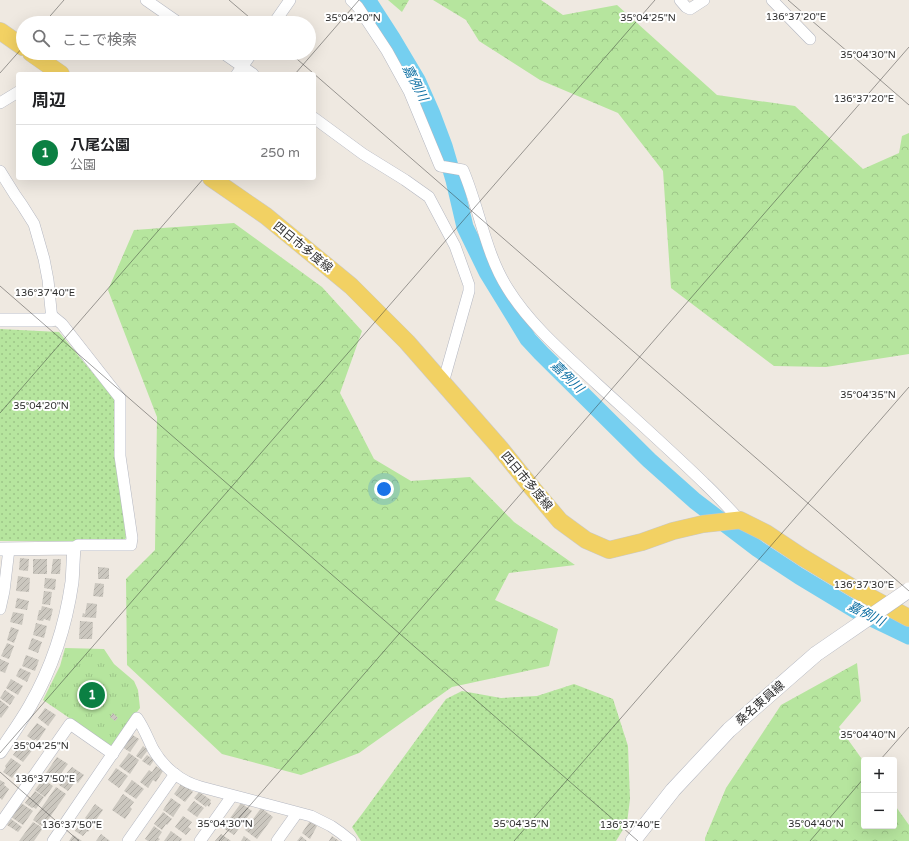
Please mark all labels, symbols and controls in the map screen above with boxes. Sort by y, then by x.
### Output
text: 136°37'20"E [766,11,826,23]
text: 35°04'20"N [325,12,381,24]
text: 35°04'25"N [620,12,676,24]
search box [16,16,316,60]
icon: search [30,27,52,49]
text: ここで検索 [62,31,137,49]
text: 35°04'30"N [840,49,896,61]
water label: 嘉例川 [399,62,432,106]
text: 周辺 [32,90,66,111]
text: 136°37'20"E [834,93,894,105]
text: 八尾公園 [70,136,130,154]
text: 1 [41,145,49,161]
text: 250 m [260,145,300,161]
text: 公園 [70,157,96,173]
street label: 四日市多度線 [271,219,335,275]
text: 136°37'40"E [15,287,75,299]
water label: 嘉例川 [547,358,588,398]
text: 35°04'35"N [840,389,896,401]
text: 35°04'20"N [13,400,69,412]
street label: 四日市多度線 [498,449,556,513]
your location [374,479,394,499]
text: 136°37'30"E [834,579,894,591]
water label: 嘉例川 [845,598,889,631]
street label: 桑名東員線 [733,678,787,728]
pin: 1 [79,680,105,710]
text: 35°04'40"N [840,729,896,741]
text: 35°04'25"N [13,740,69,752]
map controls [861,757,897,829]
button: + [861,757,897,793]
text: 136°37'50"E [15,773,75,785]
button: − [861,793,897,829]
text: 35°04'30"N [197,818,253,830]
text: 35°04'35"N [493,818,549,830]
text: 35°04'40"N [788,818,844,830]
text: 136°37'50"E [42,819,102,831]
text: 136°37'40"E [600,819,660,831]

